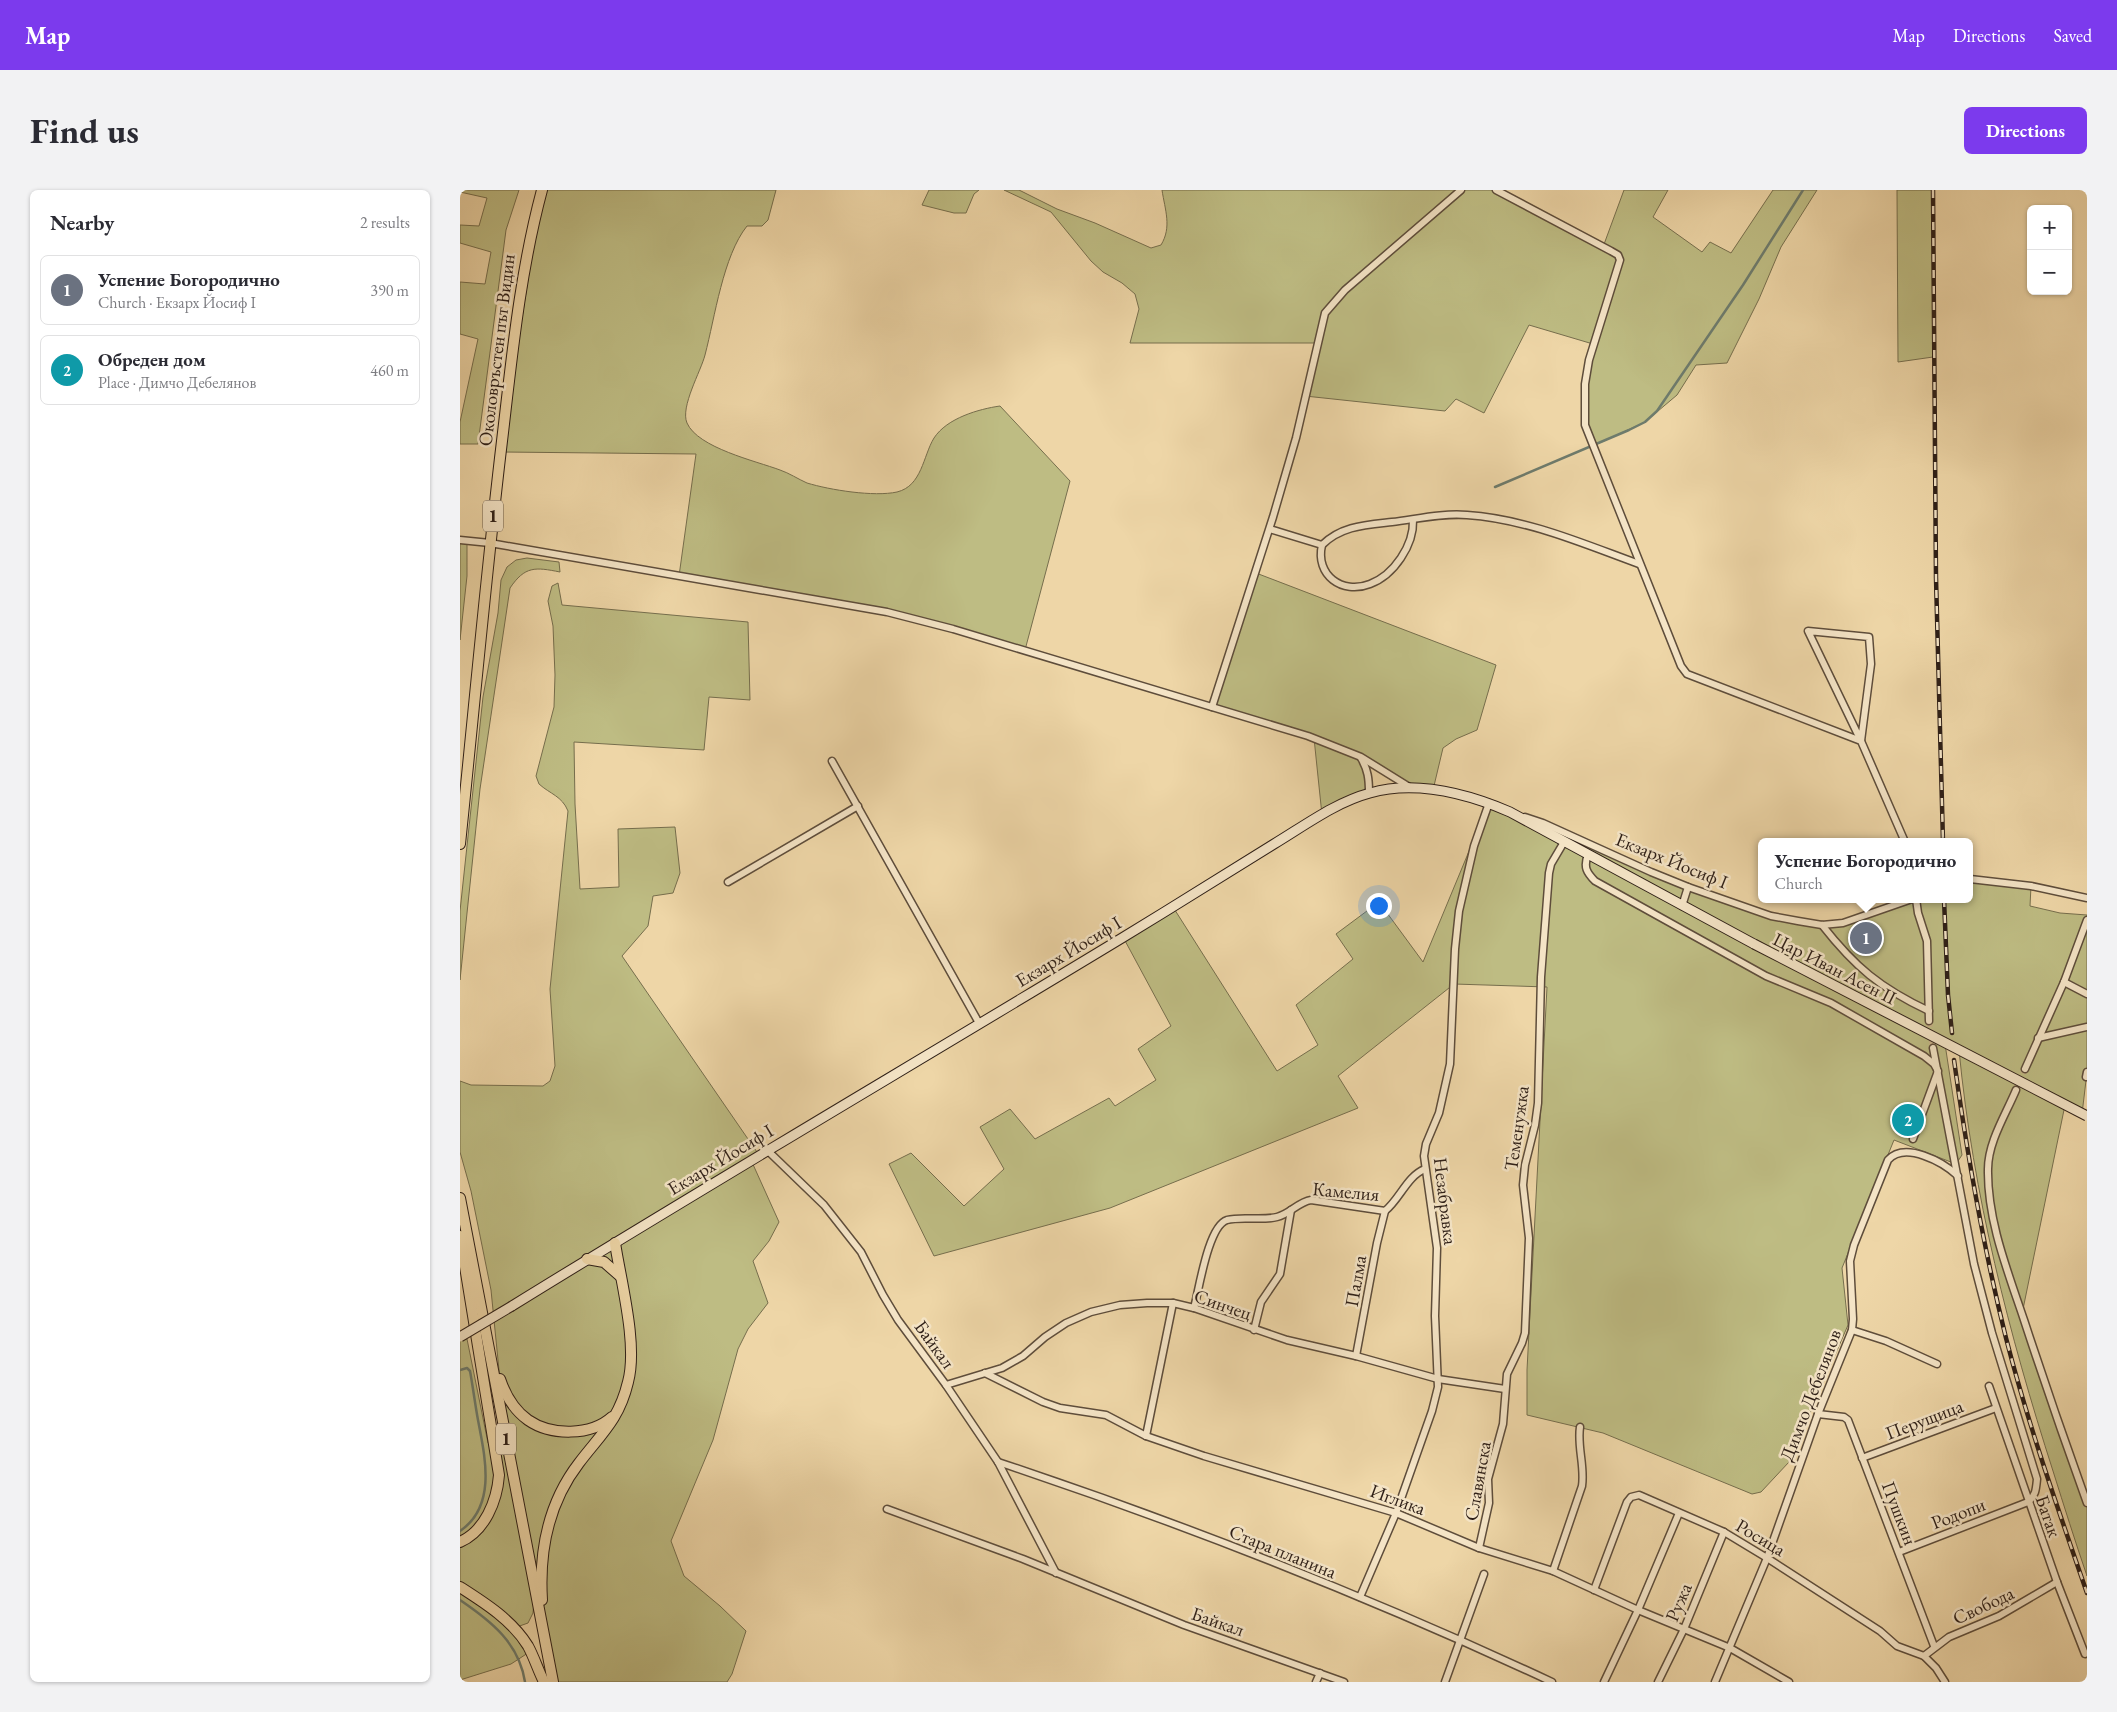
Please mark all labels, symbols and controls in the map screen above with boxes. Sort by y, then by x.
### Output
text: Map [25,20,70,51]
text: Map [1893,24,1925,47]
text: Directions [1953,24,2025,47]
text: Saved [2053,24,2092,47]
button: Directions [1964,107,2087,154]
text: Find us [30,108,139,153]
map controls [2027,205,2072,295]
button: + [2027,205,2072,250]
text: Nearby [50,209,114,236]
text: 2 results [360,212,410,233]
button: − [2027,250,2072,295]
street label: Околовръстен път Видин [472,252,521,448]
text: Успение Богородично [98,267,280,292]
text: 1 [63,280,71,301]
text: 390 m [370,280,409,301]
text: Church · Екзарх Йосиф I [98,292,256,313]
text: Обреден дом [98,347,206,372]
text: 2 [63,360,71,381]
text: 460 m [370,360,409,381]
text: Place · Димчо Дебелянов [98,372,256,393]
road number: 1 [483,500,503,532]
street label: Екзарх Йосиф I [1612,827,1732,895]
popup [1758,838,1973,903]
text: Успение Богородично [1775,848,1956,873]
text: Church [1775,873,1823,894]
your location [1366,893,1392,919]
street label: Екзарх Йосиф I [1011,910,1126,993]
pin: 1 [1850,919,1882,957]
street label: Цар Иван Асен II [1769,927,1901,1010]
street label: Теменужка [1498,1084,1535,1172]
pin: 2 [1892,1101,1924,1139]
street label: Екзарх Йосиф I [663,1118,778,1201]
street label: Незабравка [1428,1156,1463,1247]
street label: Камелия [1311,1176,1381,1207]
street label: Палма [1339,1253,1372,1309]
street label: Синчец [1191,1283,1255,1326]
street label: Байкал [909,1315,961,1374]
street label: Димчо Дебелянов [1774,1326,1847,1465]
street label: Перущица [1882,1393,1967,1446]
road number: 1 [496,1424,516,1454]
street label: Славянска [1458,1439,1497,1523]
street label: Иглика [1367,1478,1429,1521]
street label: Пушкин [1876,1478,1923,1549]
street label: Родопи [1928,1492,1989,1535]
street label: Батак [2030,1492,2067,1541]
street label: Росица [1731,1513,1791,1562]
street label: Стара планина [1226,1519,1340,1584]
street label: Ружа [1659,1579,1698,1625]
street label: Свобода [1948,1580,2018,1631]
street label: Байкал [1188,1601,1248,1642]

